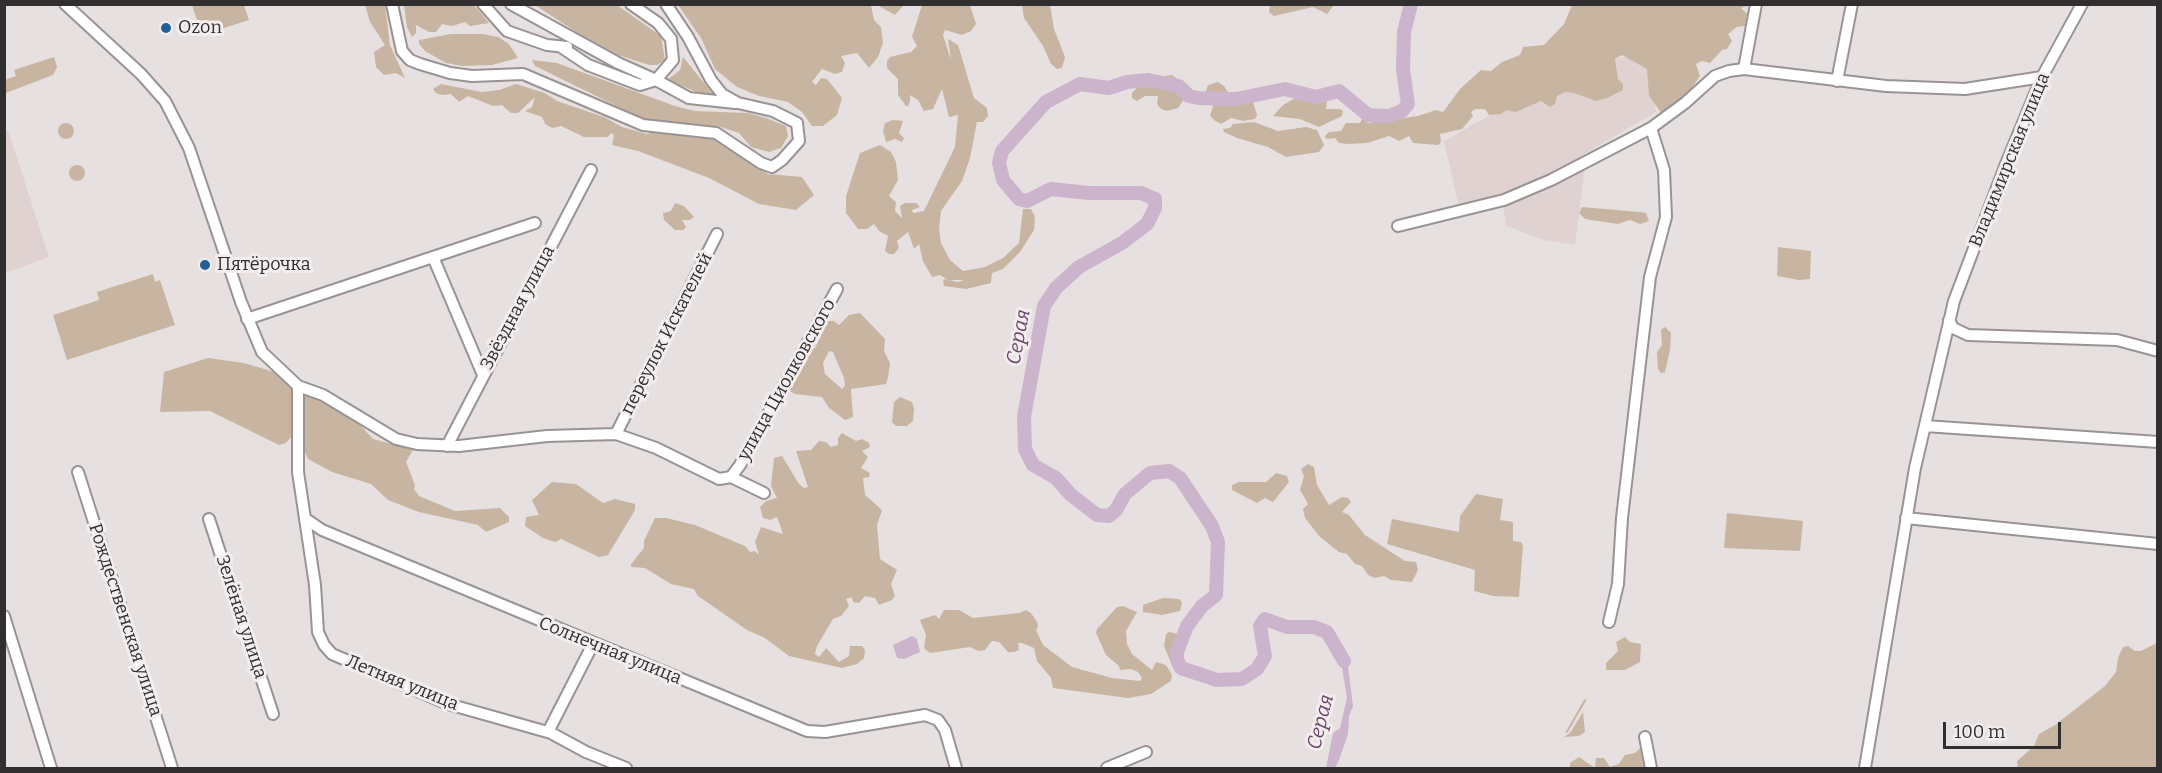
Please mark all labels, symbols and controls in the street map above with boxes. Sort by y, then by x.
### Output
place label: Ozon [178,17,222,39]
marker: Ozon [159,21,173,35]
street label: Владимирская улица [1965,70,2055,250]
street label: Звёздная улица [476,242,560,374]
street label: переулок Искателей [617,249,717,419]
place label: Пятёрочка [217,254,311,276]
marker: Пятёрочка [198,258,212,272]
street label: улица Циолковского [734,295,840,465]
water label: Серая [1002,307,1036,367]
street label: Рождественская улица [84,521,166,719]
street label: Зелёная улица [211,552,271,682]
street label: Солнечная улица [535,612,685,690]
street label: Летняя улица [342,651,462,715]
water label: Серая [1303,692,1339,752]
scale bar [1946,710,2064,748]
text: 100 m [1954,721,2005,743]

